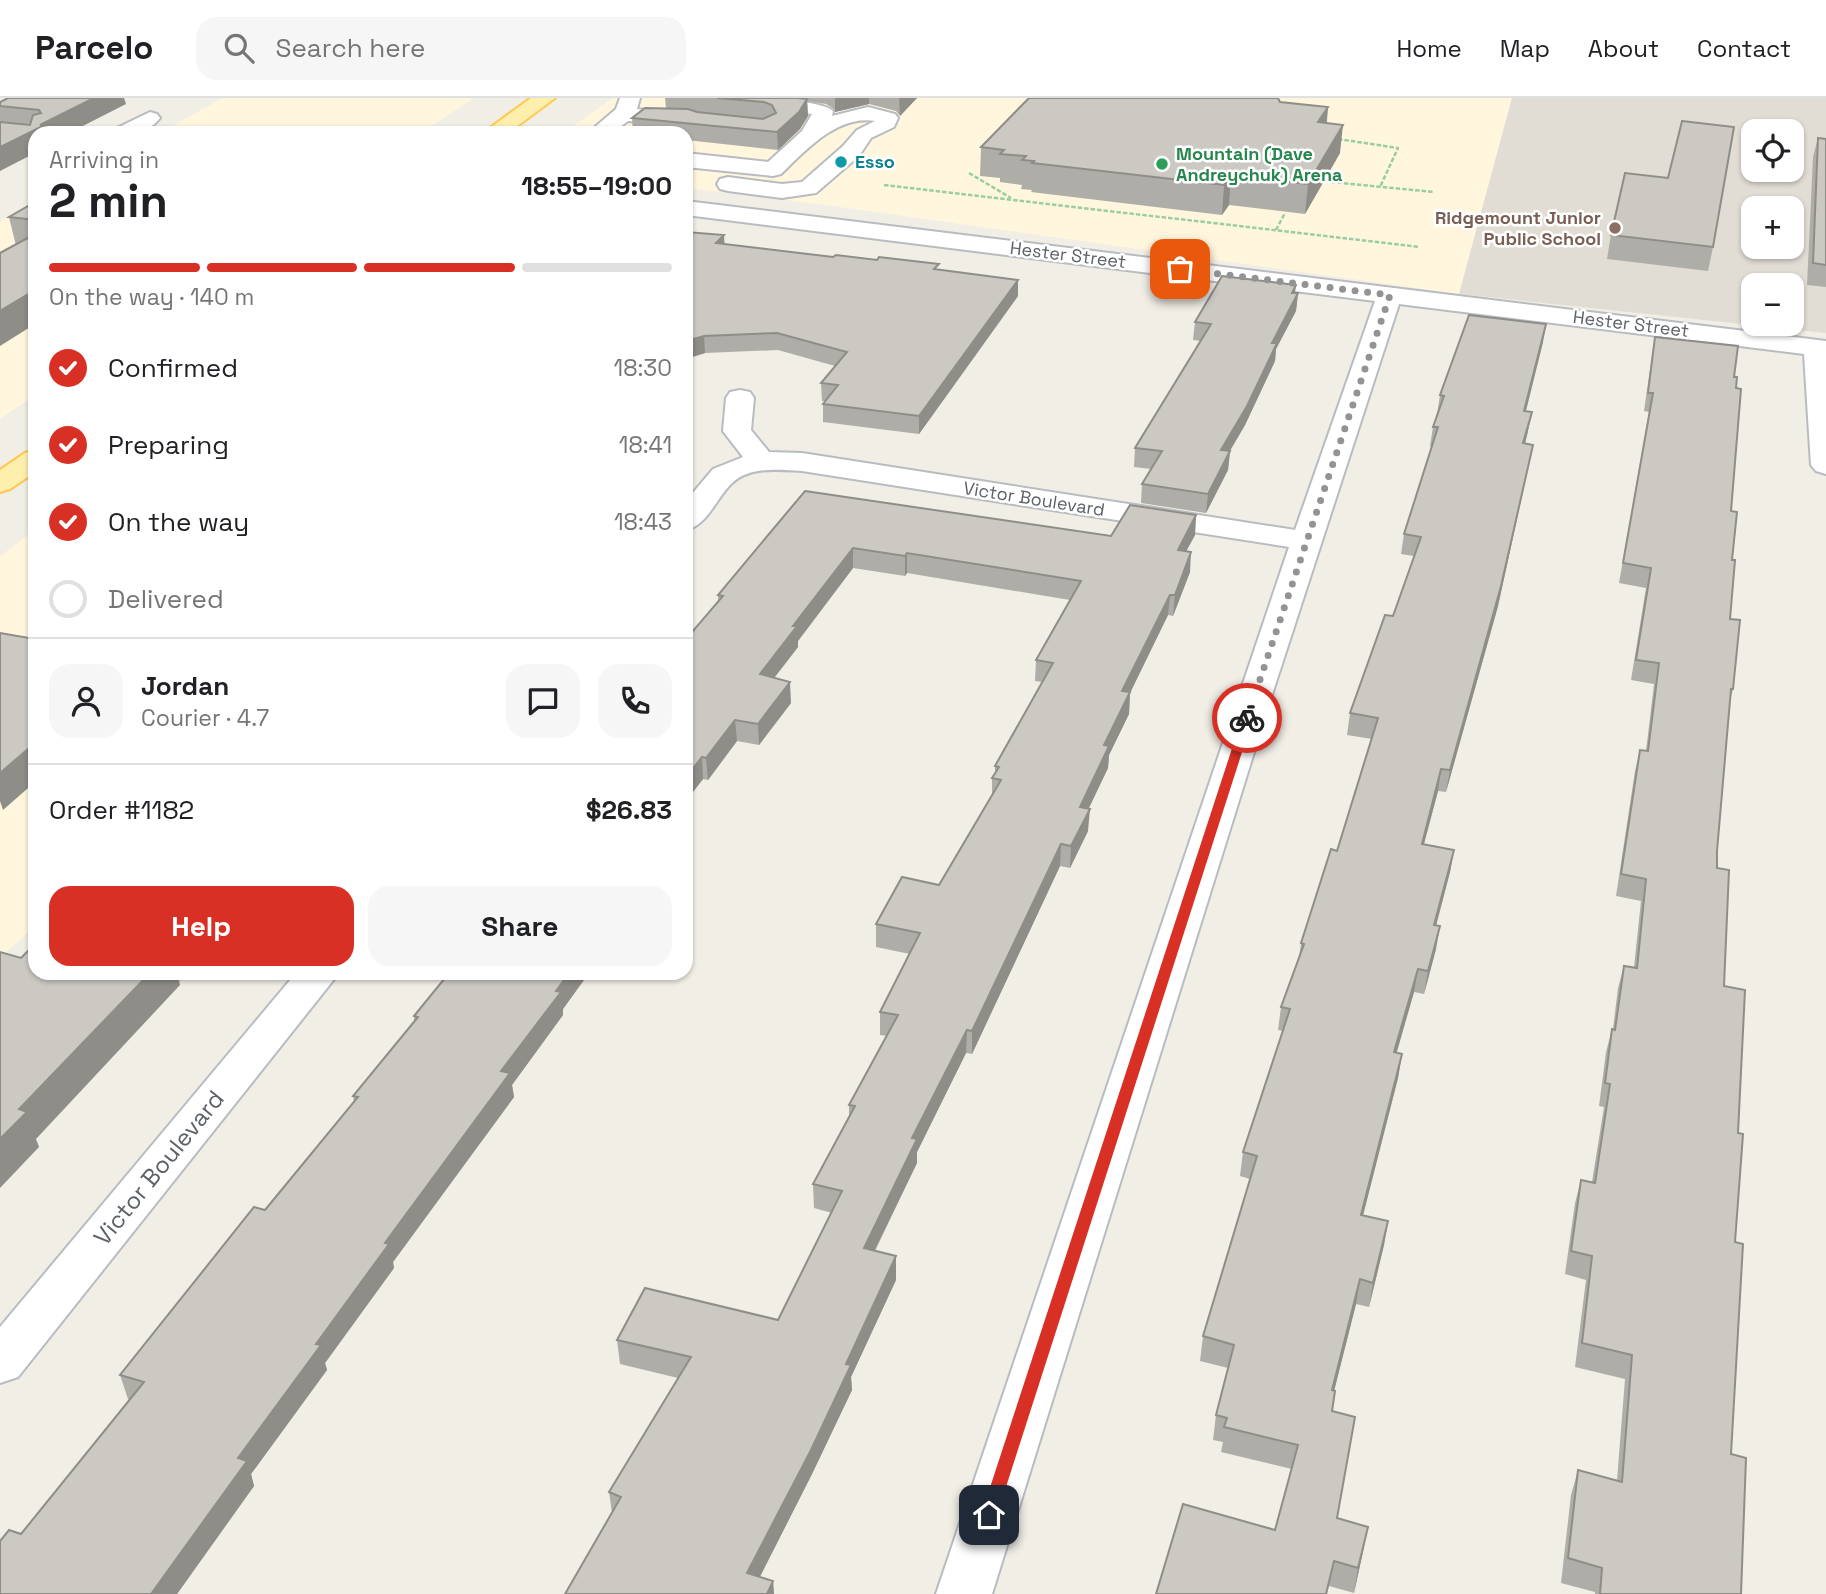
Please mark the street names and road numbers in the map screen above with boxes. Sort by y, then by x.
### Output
street label: Hester Street [1009,236,1127,273]
street label: Hester Street [1572,305,1690,342]
street label: Victor Boulevard [962,476,1107,521]
street label: Victor Boulevard [87,1084,231,1252]

